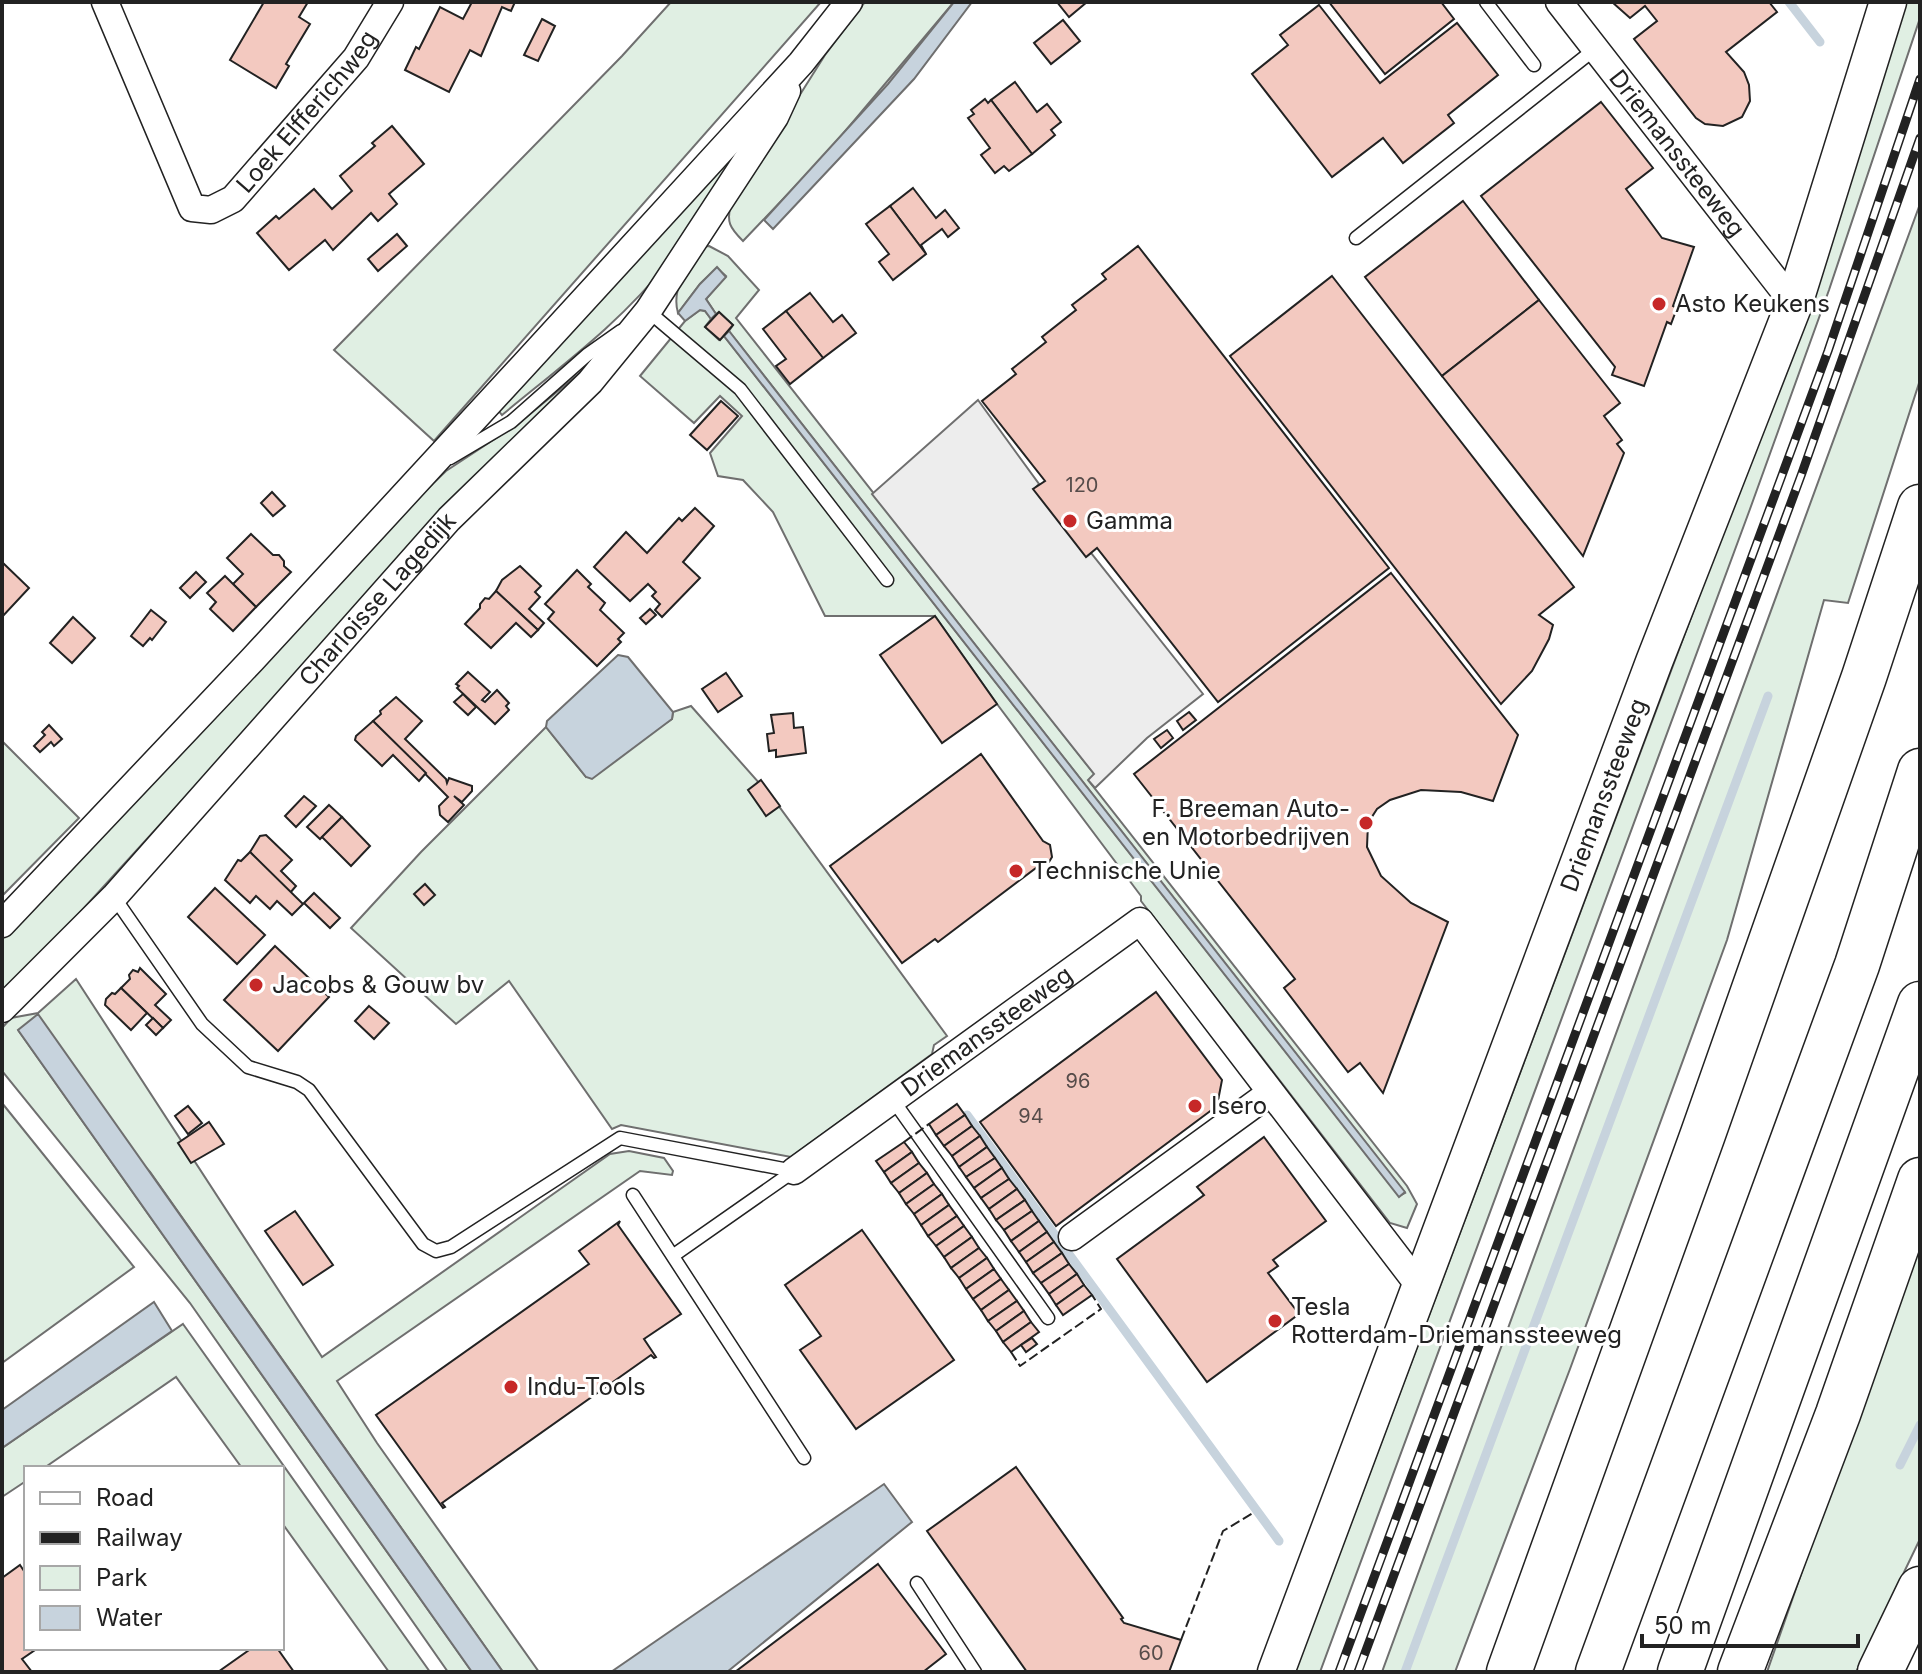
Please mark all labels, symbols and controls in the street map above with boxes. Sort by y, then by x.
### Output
street label: Loek Elfferichweg [230,25,383,198]
street label: Driemanssteeweg [1603,64,1751,243]
place label: Asto Keukens [1675,289,1830,318]
marker: Asto Keukens [1650,295,1668,313]
house number: 120 [1066,473,1098,497]
street label: Charloisse Lagedijk [293,506,462,692]
place label: Gamma [1086,506,1173,535]
marker: Gamma [1061,512,1079,530]
street label: Driemanssteeweg [1554,695,1653,896]
place label: F. Breeman Auto- en Motorbedrijven [1142,794,1350,851]
marker: F. Breeman Auto- en Motorbedrijven [1357,814,1375,832]
place label: Technische Unie [1032,856,1221,885]
marker: Technische Unie [1007,862,1025,880]
street label: Driemanssteeweg [896,960,1078,1103]
place label: Jacobs & Gouw bv [272,970,484,999]
marker: Jacobs & Gouw bv [247,976,265,994]
house number: 96 [1066,1069,1090,1093]
place label: Isero [1211,1091,1267,1120]
marker: Isero [1186,1097,1204,1115]
house number: 94 [1018,1104,1044,1128]
place label: Tesla Rotterdam-Driemanssteeweg [1291,1292,1622,1349]
marker: Tesla Rotterdam-Driemanssteeweg [1266,1312,1284,1330]
place label: Indu-Tools [527,1372,646,1401]
marker: Indu-Tools [502,1378,520,1396]
legend [24,1466,284,1650]
text: Road [96,1483,154,1512]
text: Railway [96,1523,183,1552]
text: Park [96,1563,147,1592]
scale bar [1642,1598,1858,1648]
text: Water [96,1603,163,1632]
text: 50 m [1654,1611,1712,1640]
house number: 60 [1138,1641,1164,1665]

